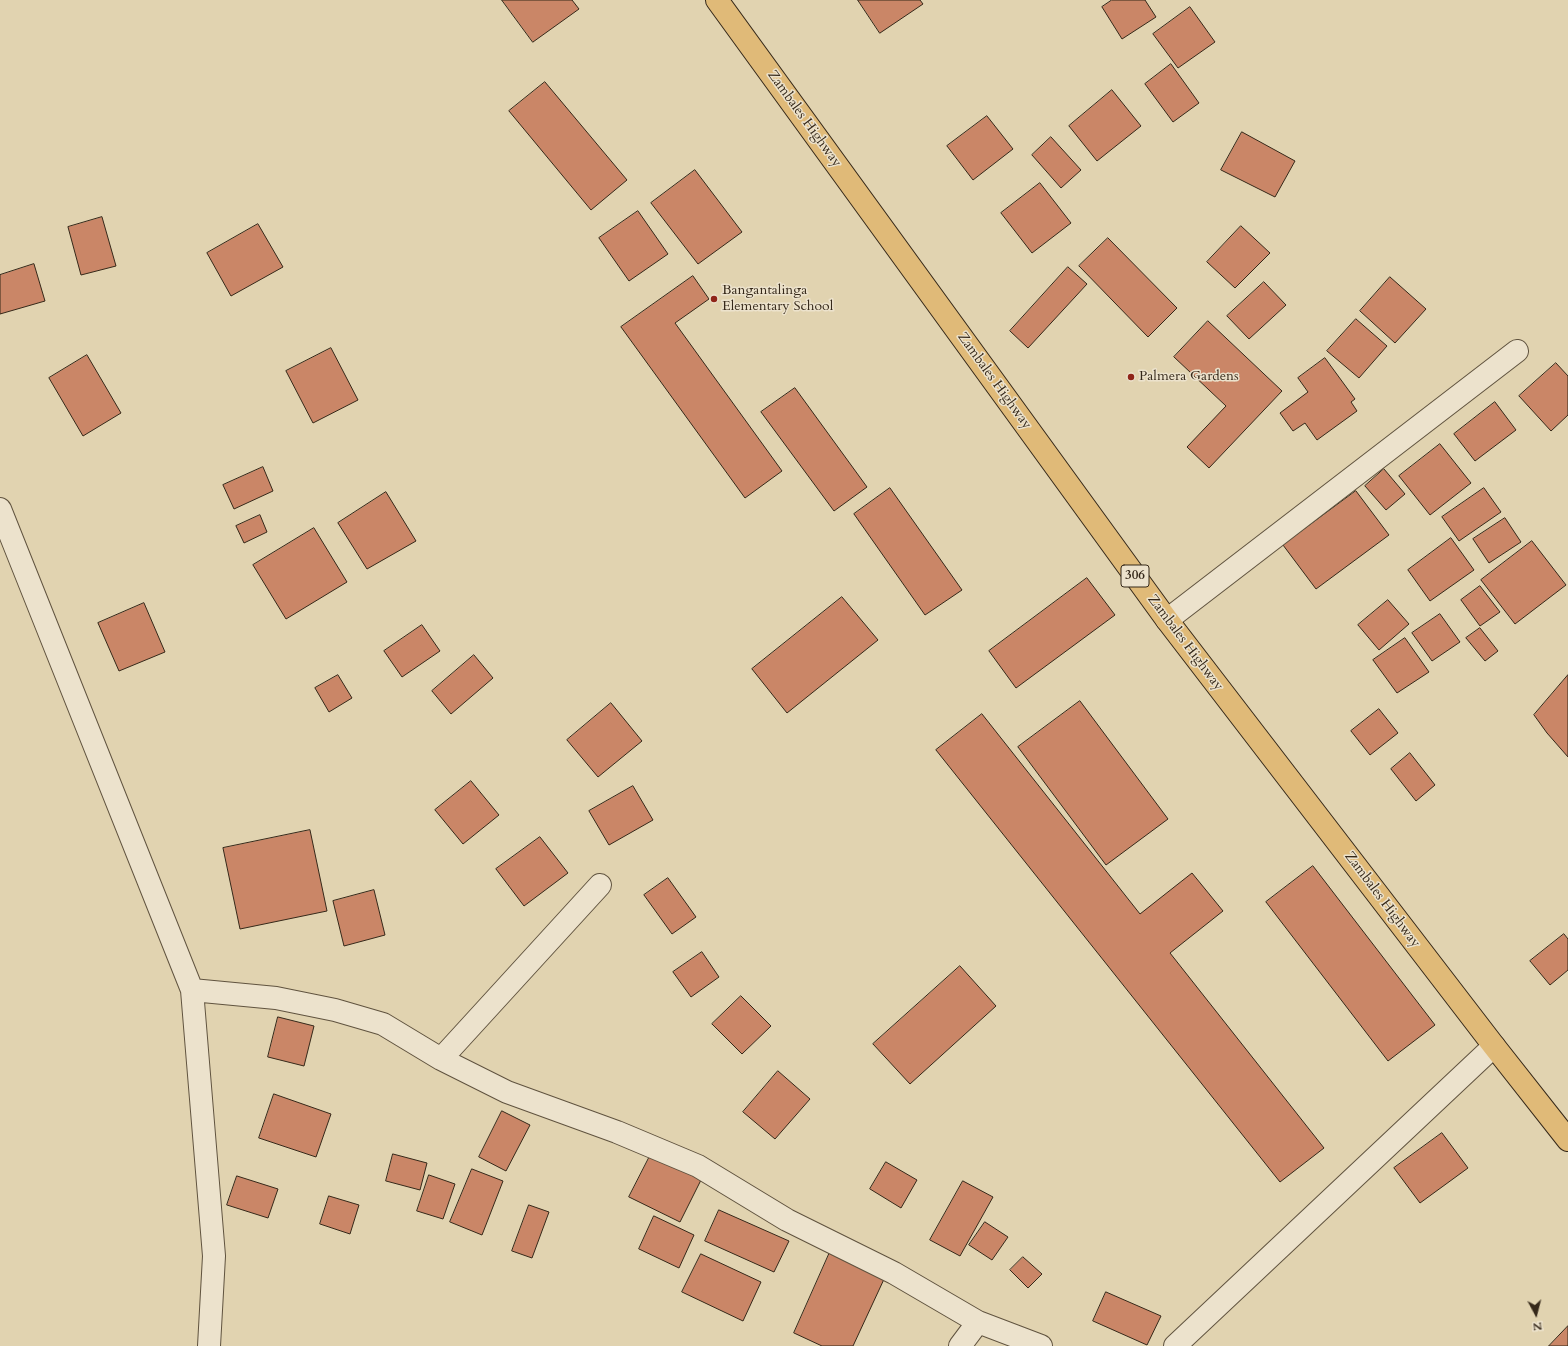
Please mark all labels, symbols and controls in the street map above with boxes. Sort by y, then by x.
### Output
street label: Zambales Highway [763,67,845,171]
place label: Bangantalinga Elementary School [722,283,833,316]
marker: Bangantalinga Elementary School [709,294,719,304]
street label: Zambales Highway [953,329,1035,433]
place label: Palmera Gardens [1139,369,1239,385]
marker: Palmera Gardens [1126,372,1136,382]
road number: 306 [1121,565,1149,587]
street label: Zambales Highway [1143,592,1227,694]
street label: Zambales Highway [1340,849,1424,951]
north arrow [1516,1294,1556,1334]
text: N [1532,1318,1543,1334]

